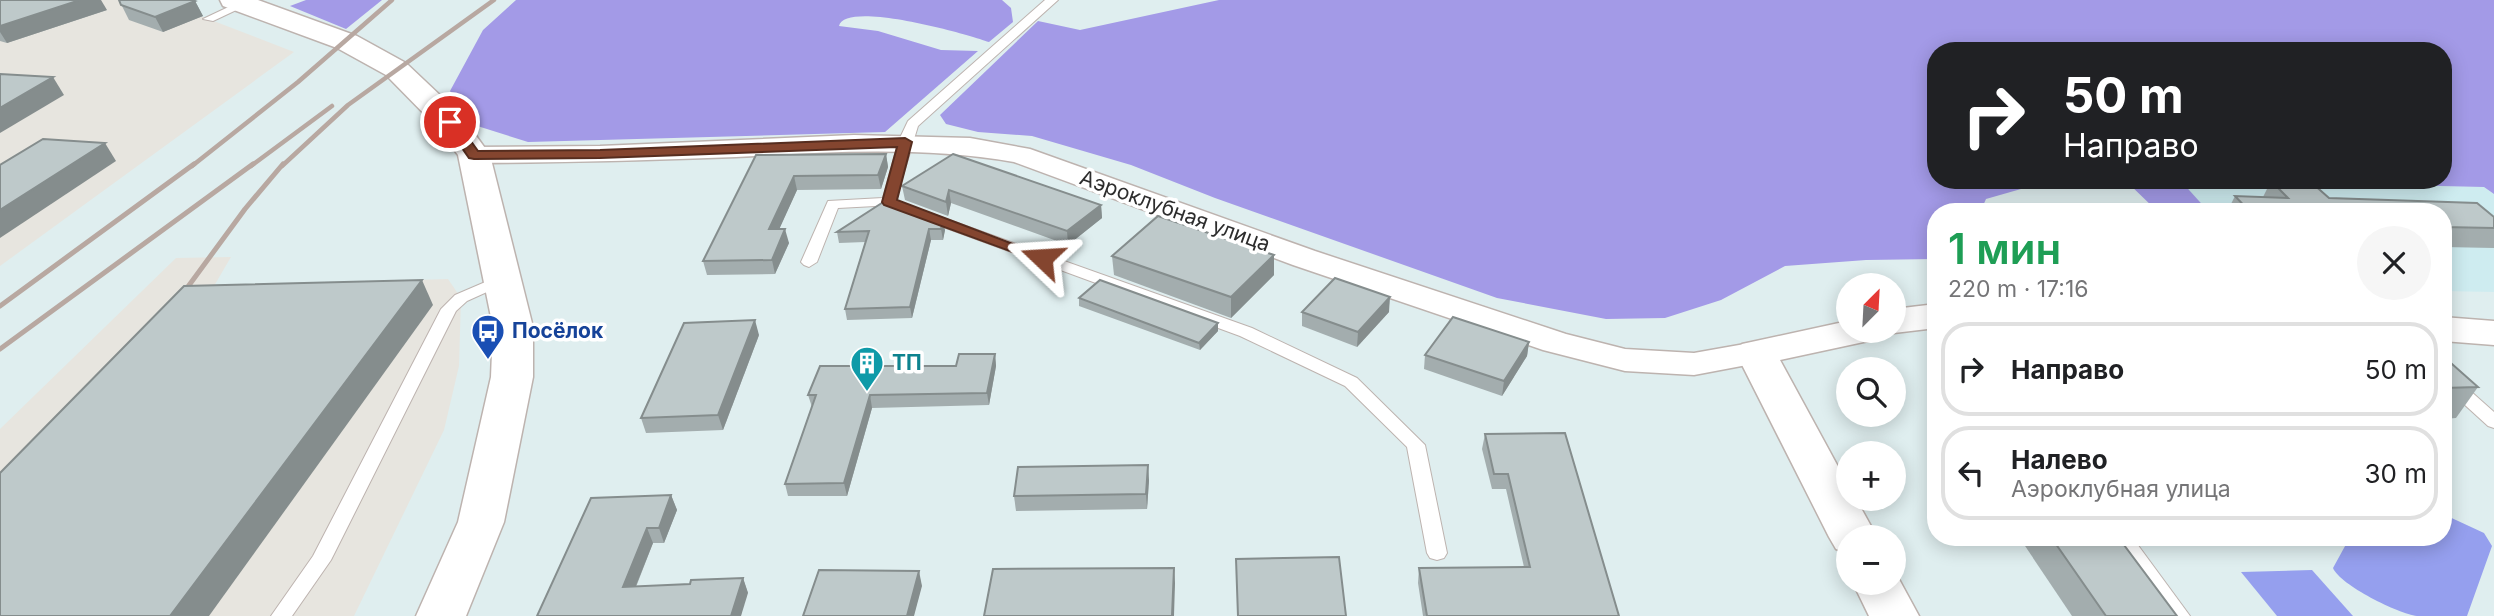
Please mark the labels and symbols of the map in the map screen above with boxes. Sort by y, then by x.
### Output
pin [420,92,480,152]
street label: Аэроклубная улица [1077,164,1274,257]
position arrow [1005,221,1079,295]
north arrow [1836,273,1906,343]
bus stop icon: Посёлок [469,312,507,361]
place label: Посёлок [512,318,604,343]
building icon: ТП [848,344,886,393]
place label: ТП [892,350,922,375]

